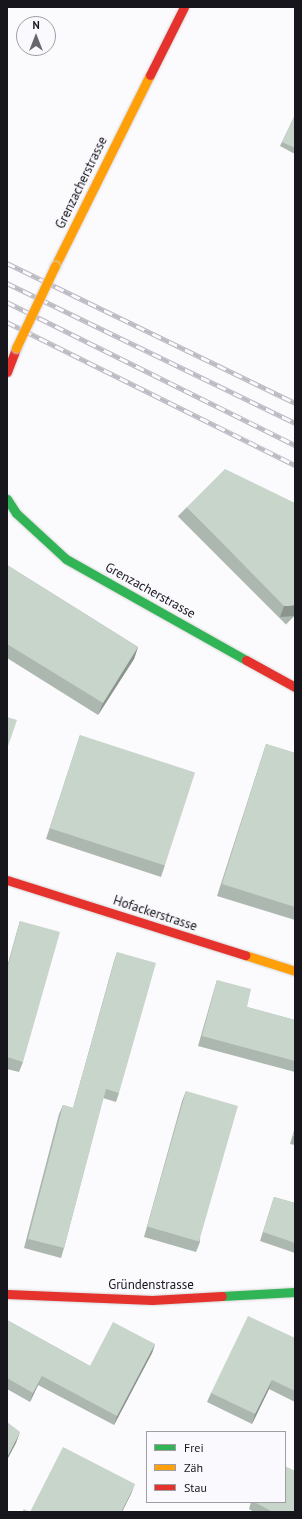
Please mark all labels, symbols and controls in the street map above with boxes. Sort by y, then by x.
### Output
north arrow [16,16,56,56]
text: N [32,18,40,32]
street label: Grenzacherstrasse [53,134,111,232]
street label: Grenzacherstrasse [102,560,198,622]
street label: Hofackerstrasse [111,893,199,935]
street label: Gründenstrasse [108,1277,194,1293]
legend [146,1431,286,1503]
text: Frei [184,1440,204,1455]
text: Zäh [184,1460,203,1475]
text: Stau [184,1480,207,1495]

